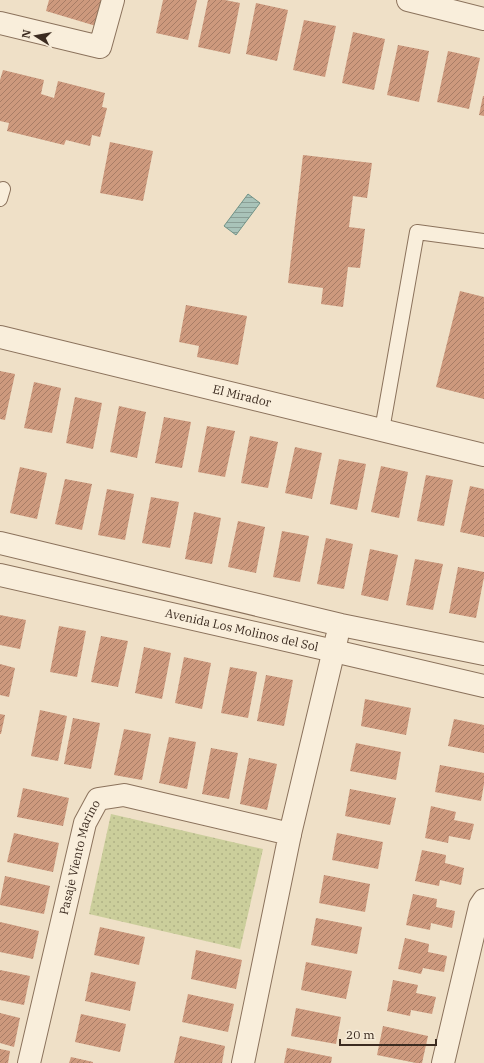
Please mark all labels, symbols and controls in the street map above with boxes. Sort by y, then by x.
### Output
north arrow [16,16,56,56]
text: N [18,28,34,40]
street label: El Mirador [211,381,273,410]
street label: Avenida Los Molinos del Sol [164,605,320,654]
street label: Pasaje Viento Marino [56,797,103,916]
scale bar [340,1021,436,1047]
text: 20 m [346,1027,375,1042]

